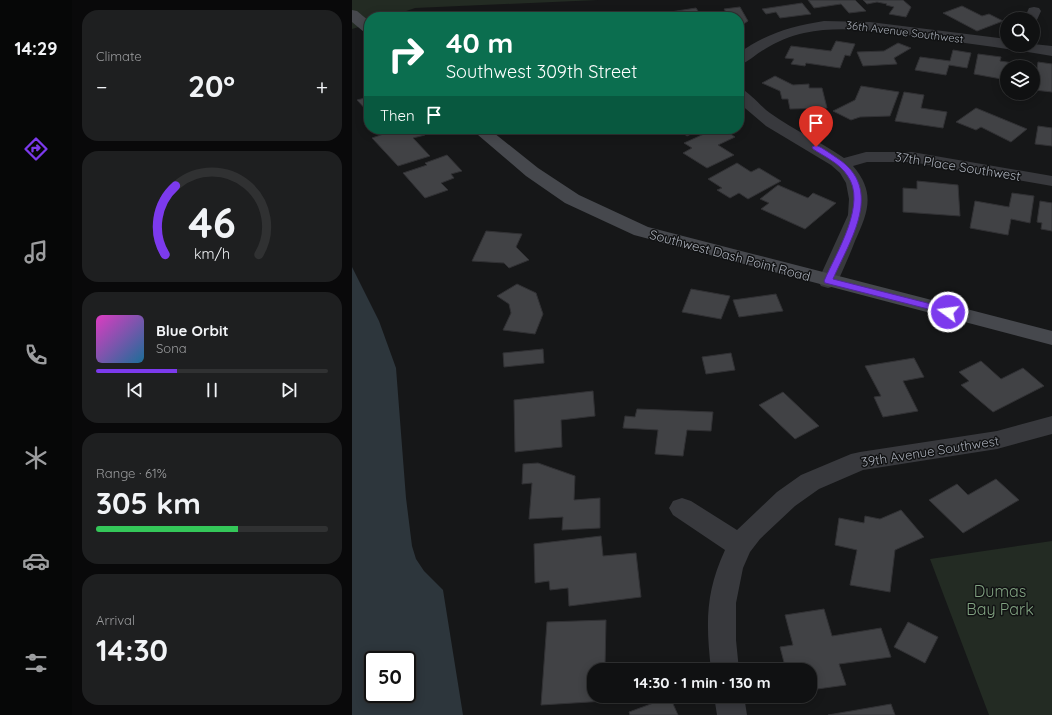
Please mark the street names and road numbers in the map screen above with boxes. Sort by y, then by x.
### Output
street label: 36th Avenue Southwest [846,18,965,46]
street label: 37th Place Southwest [894,148,1022,184]
street label: Southwest Dash Point Road [648,226,812,284]
street label: 39th Avenue Southwest [860,432,1000,470]

